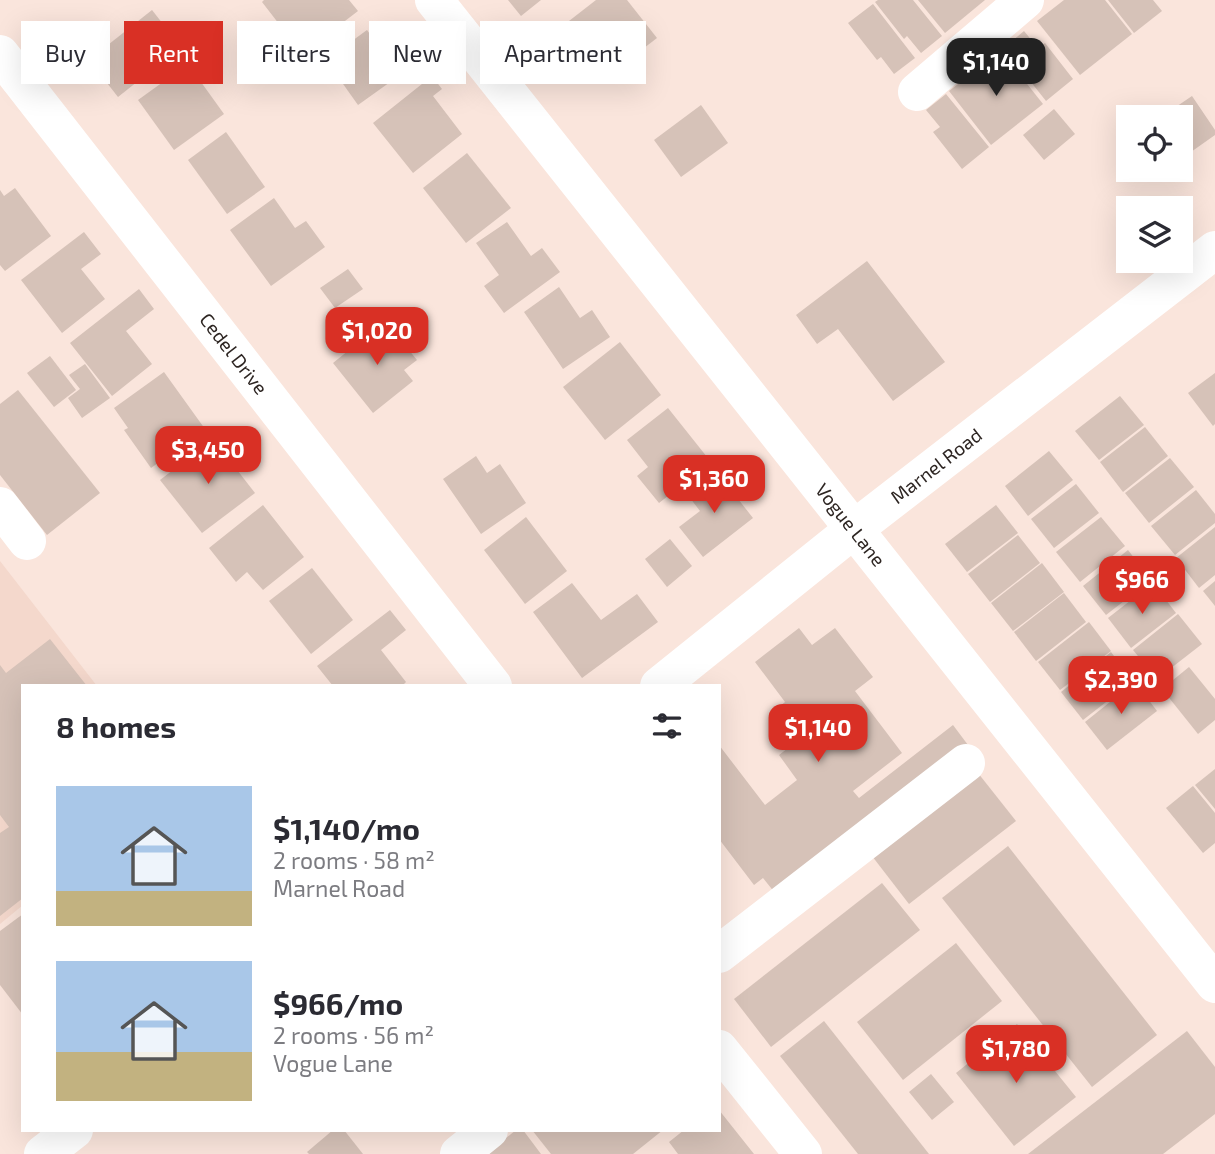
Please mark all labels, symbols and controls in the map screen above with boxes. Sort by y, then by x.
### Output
chip: Buy [21,21,110,84]
chip: Rent [124,21,223,84]
chip: Filters [237,21,355,84]
chip: New [369,21,466,84]
chip: Apartment [480,21,646,84]
pin: $1,140 [939,38,1053,98]
text: $1,140 [963,47,1029,75]
map controls [1116,105,1193,273]
button: locate [1116,105,1193,182]
button: layers [1116,196,1193,273]
street label: Cedel Drive [195,308,273,399]
pin: $1,020 [320,308,434,367]
text: $1,020 [341,316,413,344]
street label: Marnel Road [886,423,986,508]
pin: $3,450 [151,426,265,486]
text: $3,450 [171,435,245,463]
pin: $1,360 [657,456,771,515]
text: $1,360 [679,464,749,492]
street label: Vogue Lane [811,479,891,570]
pin: $966 [1101,556,1183,616]
text: $966 [1115,565,1169,593]
pin: $2,390 [1064,656,1178,716]
text: $2,390 [1084,665,1158,693]
pin: $1,140 [761,704,875,764]
icon: filters [648,707,686,745]
text: 8 homes [56,708,176,744]
text: $1,140 [785,713,851,741]
text: $1,140/mo [273,810,420,846]
icon: home [112,814,196,898]
text: 2 rooms · 58 m² [273,846,435,874]
text: Marnel Road [273,874,405,902]
text: $966/mo [273,985,403,1021]
icon: home [112,989,196,1073]
text: 2 rooms · 56 m² [273,1021,434,1049]
pin: $1,780 [959,1026,1073,1085]
text: $1,780 [981,1034,1051,1062]
text: Vogue Lane [273,1049,393,1077]

